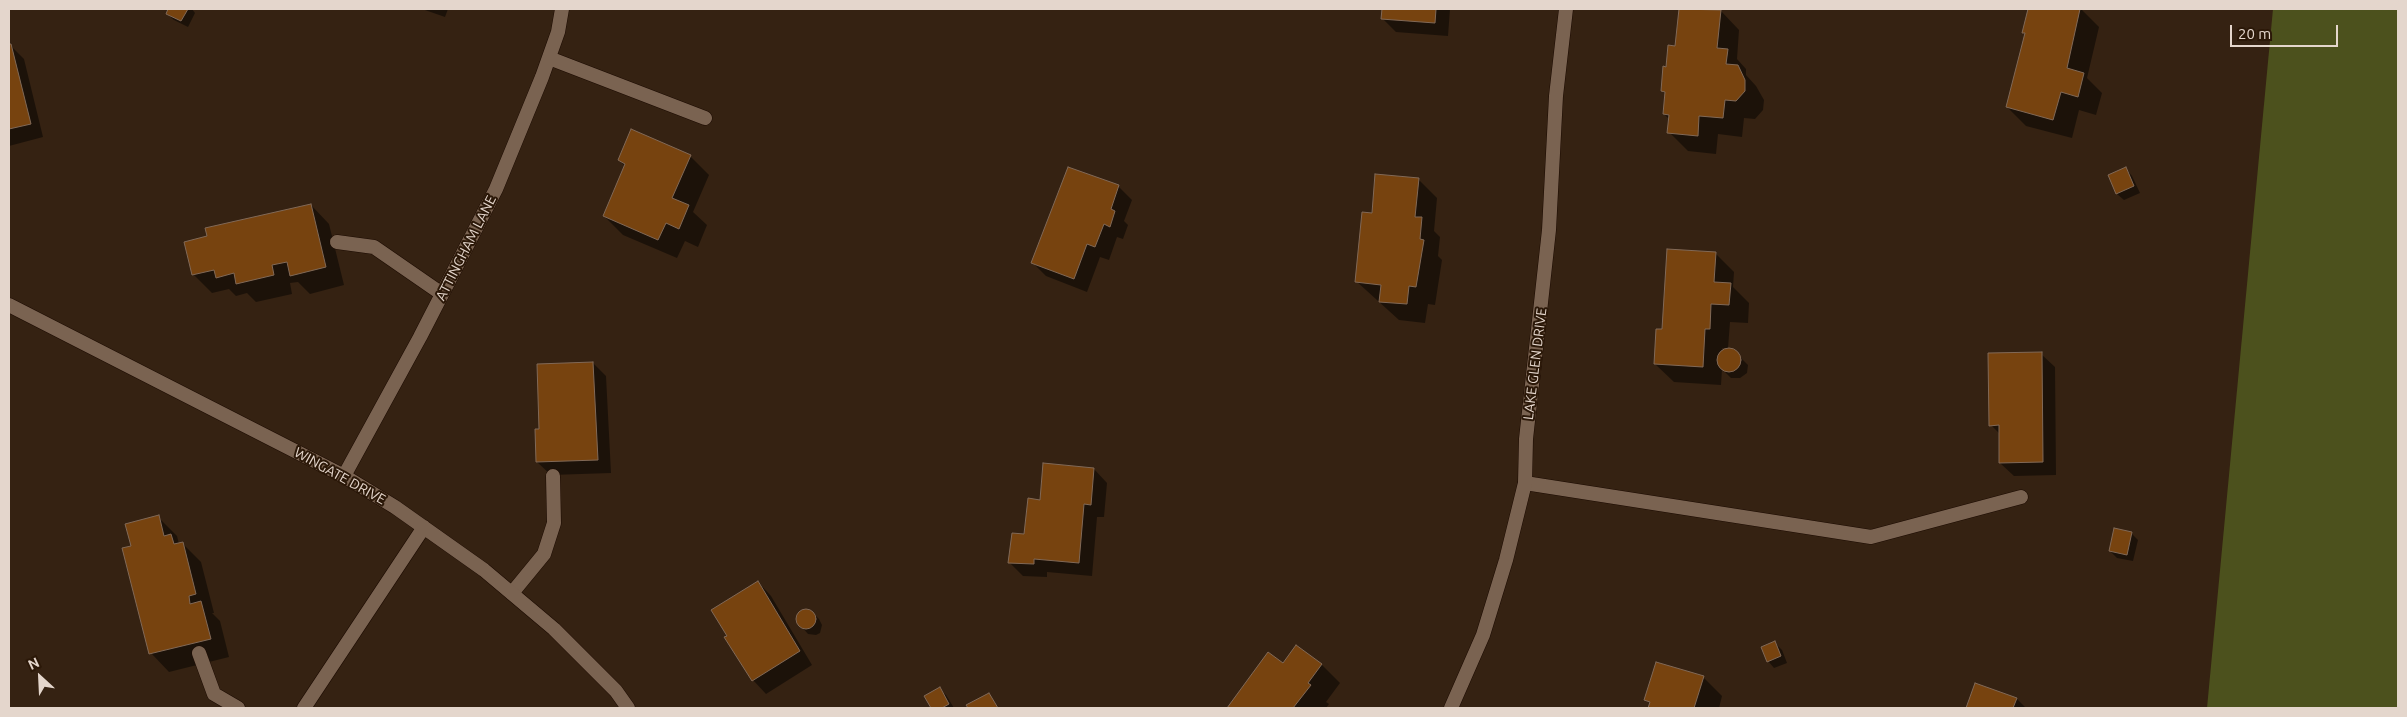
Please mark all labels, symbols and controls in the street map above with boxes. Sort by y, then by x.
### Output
scale bar [2232,15,2340,47]
text: 20 m [2238,25,2271,42]
street label: ATTINGHAM LANE [432,193,500,303]
street label: LAKE GLEN DRIVE [1520,307,1550,421]
street label: WINGATE DRIVE [291,444,389,508]
north arrow [15,652,65,702]
text: N [26,654,42,673]

